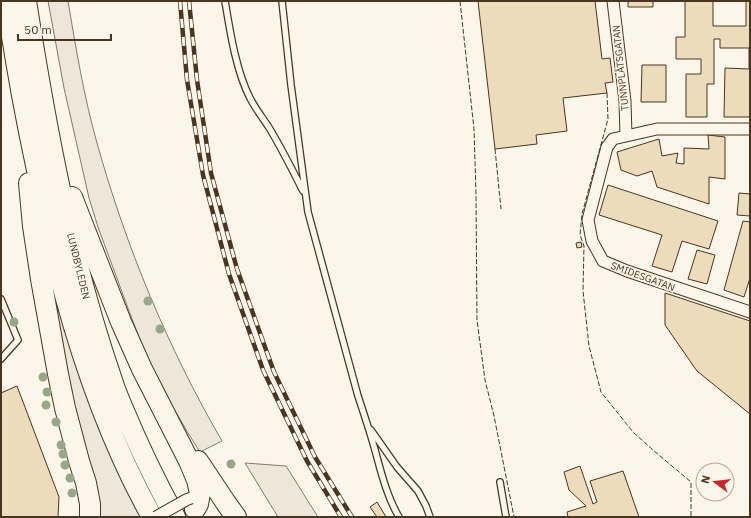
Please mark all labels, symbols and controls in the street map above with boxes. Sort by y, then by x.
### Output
scale bar [18,16,111,42]
text: 50 m [24,22,52,37]
street label: TUNNPLÅTSGATAN [610,24,631,112]
street label: LUNDBYLEDEN [64,232,93,301]
street label: SMIDESGATAN [609,259,677,294]
north arrow [695,462,735,502]
text: N [698,474,713,485]

